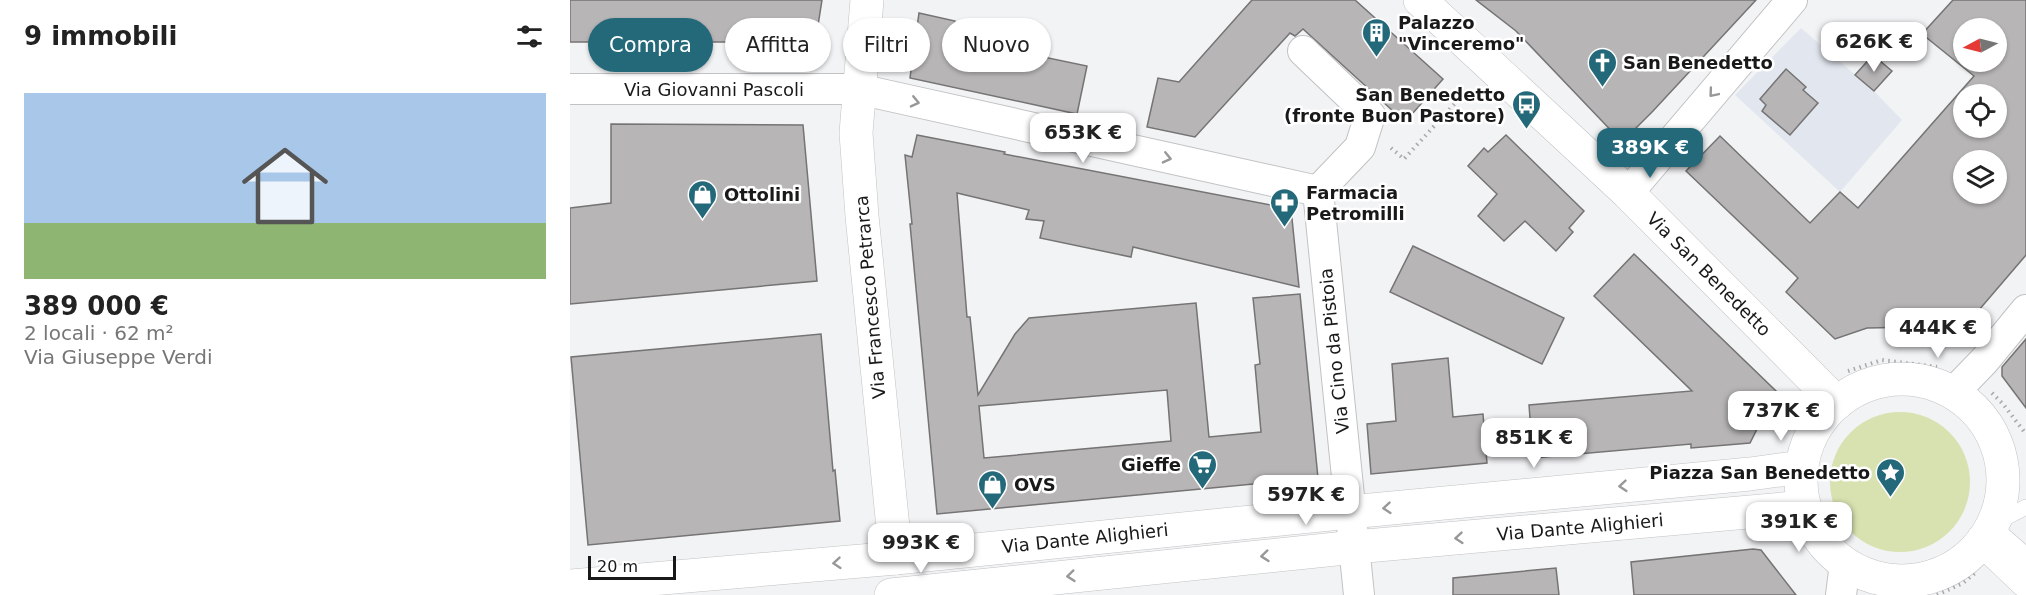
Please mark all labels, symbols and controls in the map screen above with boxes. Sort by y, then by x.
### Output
place label: Palazzo "Vinceremo" [1398,12,1524,54]
building icon: Palazzo "Vinceremo" [1361,16,1393,58]
chip: Compra [588,18,713,72]
chip: Affitta [725,18,831,72]
chip: Filtri [843,18,930,72]
chip: Nuovo [942,18,1051,72]
north arrow [1953,18,2007,72]
map controls [1953,18,2007,204]
icon: filters [513,20,546,53]
text: 9 immobili [24,21,177,51]
pin: 626K € [1825,22,1923,73]
text: 626K € [1835,29,1913,53]
church icon: San Benedetto [1586,46,1618,88]
place label: San Benedetto [1623,52,1773,73]
street label: Via Giovanni Pascoli [624,79,804,100]
place label: San Benedetto (fronte Buon Pastore) [1284,84,1505,126]
button: locate [1953,84,2007,138]
one-way arrow [1709,86,1720,97]
bus stop icon: San Benedetto (fronte Buon Pastore) [1510,88,1542,130]
one-way arrow [910,95,920,108]
pin: 653K € [1034,113,1132,164]
text: 653K € [1044,120,1122,144]
pin: 389K € [1601,128,1699,179]
icon: home [231,132,339,240]
text: 389K € [1611,135,1689,159]
one-way arrow [1162,150,1172,163]
button: layers [1953,150,2007,204]
shop icon: Ottolini [687,178,719,220]
place label: Farmacia Petromilli [1306,182,1405,224]
place label: Ottolini [724,184,800,205]
pharmacy icon: Farmacia Petromilli [1269,186,1301,228]
street label: Via Francesco Petrarca [851,194,889,400]
street label: Via San Benedetto [1643,208,1775,340]
street label: Via Cino da Pistoia [1315,267,1353,435]
text: 389 000 € [24,291,169,321]
pin: 444K € [1889,308,1987,359]
text: 444K € [1899,315,1977,339]
text: 2 locali · 62 m² [24,321,174,345]
text: Via Giuseppe Verdi [24,345,212,369]
pin: 737K € [1732,391,1830,442]
text: 737K € [1742,398,1820,422]
pin: 851K € [1485,418,1583,469]
text: 851K € [1495,425,1573,449]
supermarket icon: Gieffe [1186,448,1218,490]
place label: Gieffe [1121,454,1181,475]
place icon: Piazza San Benedetto [1875,456,1907,498]
place label: Piazza San Benedetto [1649,462,1870,483]
shop icon: OVS [977,468,1009,510]
place label: OVS [1014,474,1056,495]
pin: 597K € [1257,475,1355,526]
one-way arrow [1618,479,1627,492]
text: 597K € [1267,482,1345,506]
one-way arrow [1382,501,1391,514]
pin: 391K € [1750,502,1848,553]
street label: Via Dante Alighieri [1496,509,1664,545]
text: 391K € [1760,509,1838,533]
street label: Via Dante Alighieri [1001,519,1169,557]
pin: 993K € [872,523,970,574]
text: 993K € [882,530,960,554]
one-way arrow [1454,531,1463,544]
one-way arrow [1260,549,1269,562]
scale bar [588,553,676,580]
one-way arrow [833,556,842,569]
text: 20 m [597,557,638,576]
one-way arrow [1066,569,1075,582]

